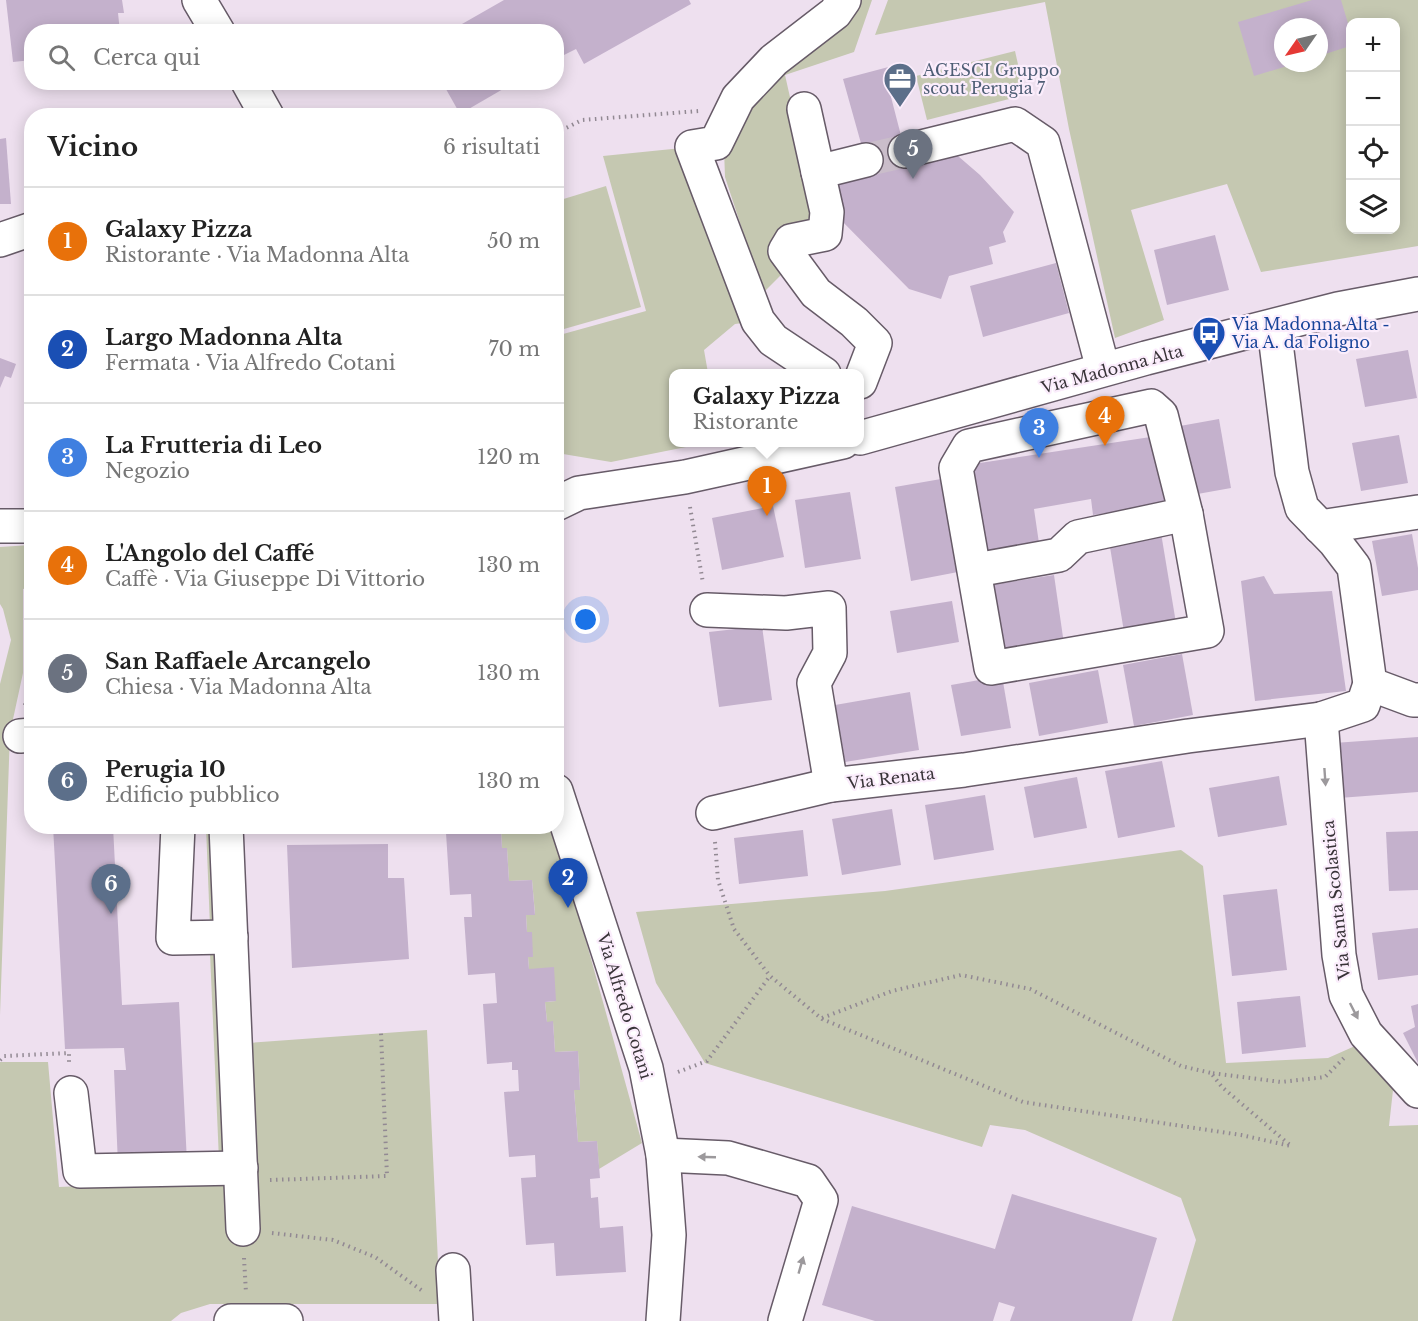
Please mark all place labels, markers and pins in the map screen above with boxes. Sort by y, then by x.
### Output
place label: AGESCI Gruppo scout Perugia 7 [922,60,1059,98]
office icon: AGESCI Gruppo scout Perugia 7 [882,61,918,108]
pin: 5 [894,130,932,179]
place label: Via Madonna Alta - Via A. da Foligno [1231,314,1390,352]
bus stop icon: Via Madonna Alta - Via A. da Foligno [1191,315,1227,362]
pin: 4 [1086,396,1124,446]
pin: 3 [1020,408,1058,458]
pin: 1 [748,466,786,516]
pin: 2 [548,858,588,908]
pin: 6 [92,864,130,914]

